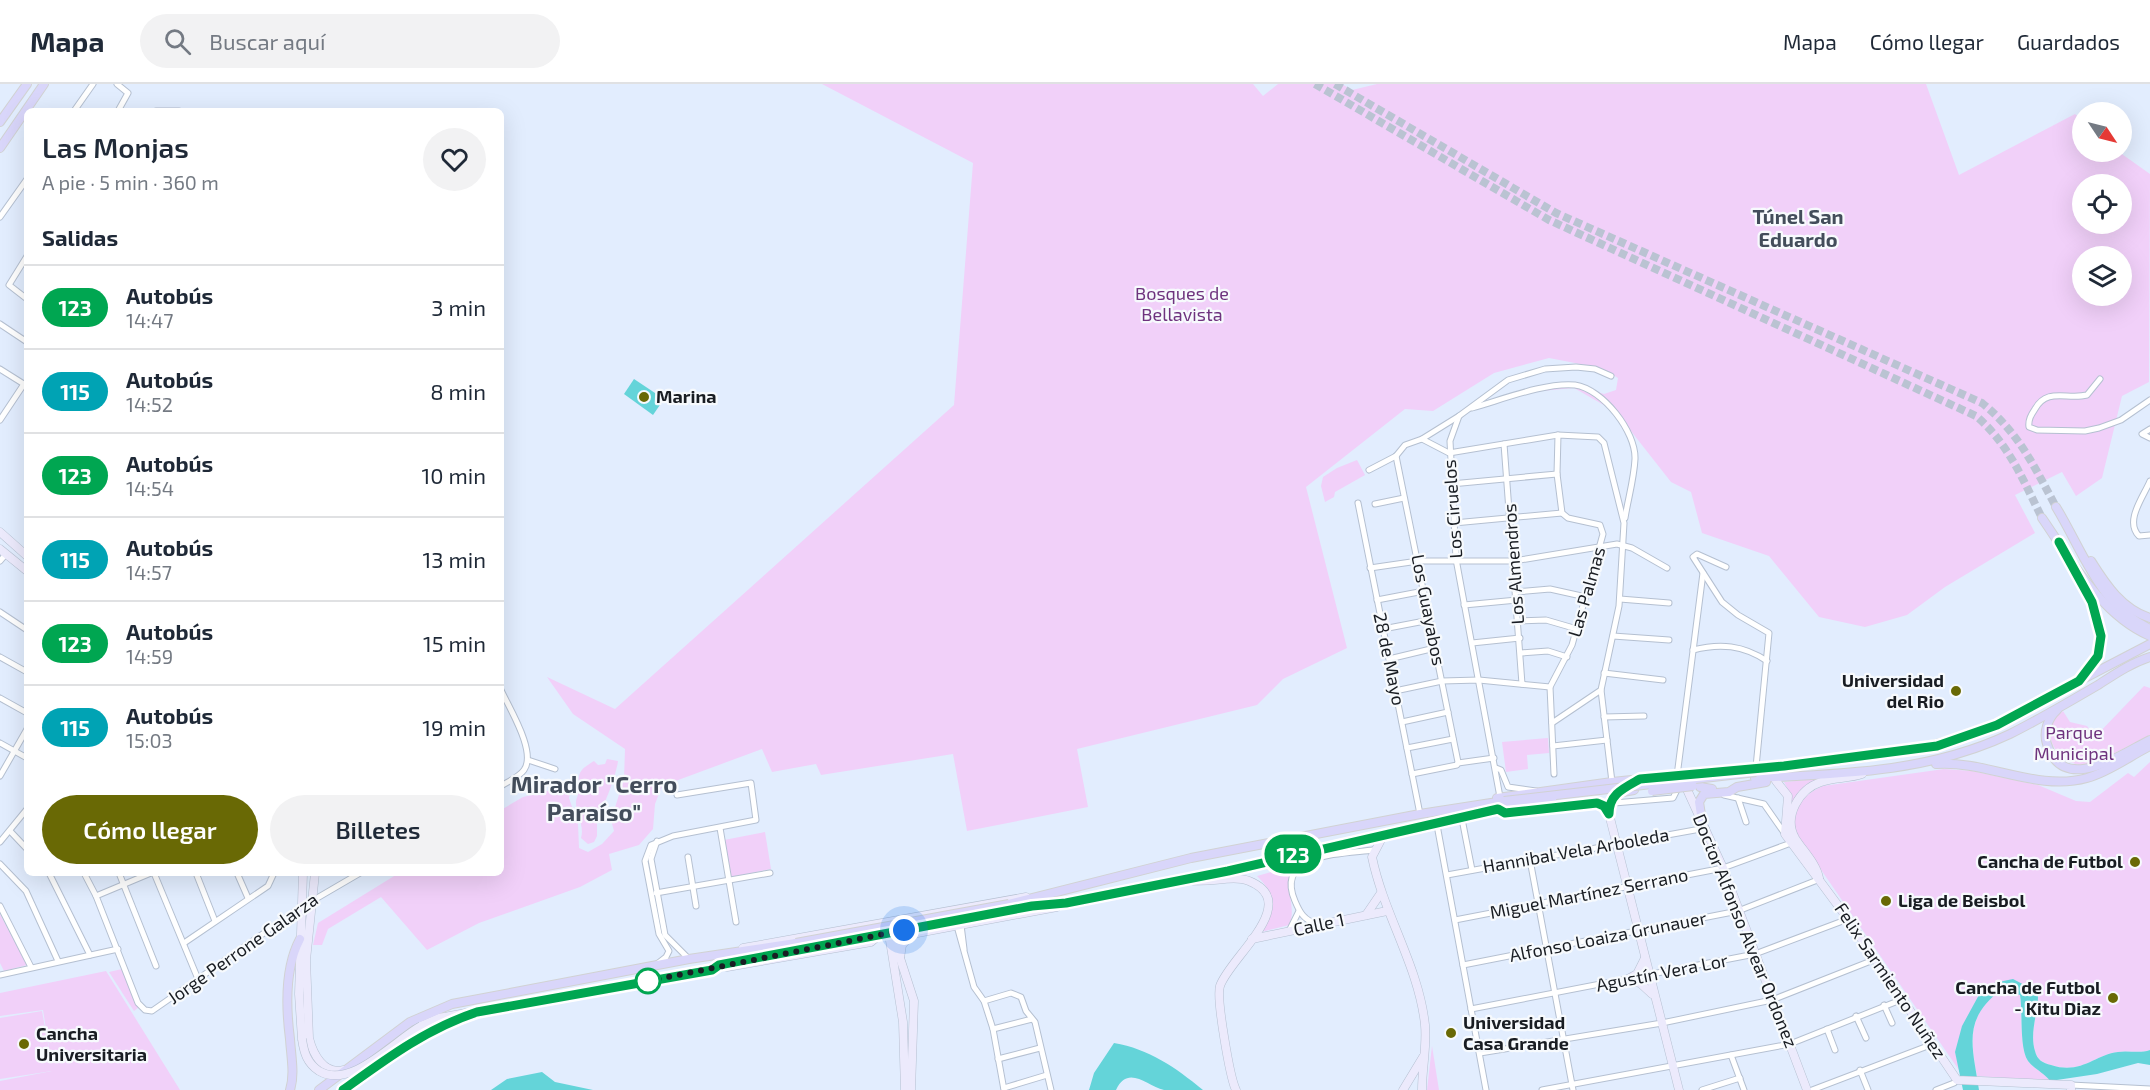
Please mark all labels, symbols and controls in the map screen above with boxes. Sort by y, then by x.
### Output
search box [140,14,560,68]
text: Mapa [30,24,104,58]
icon: search [161,25,194,58]
text: Buscar aquí [209,28,325,54]
text: Mapa [1783,29,1837,54]
text: Cómo llegar [1870,29,1984,54]
text: Guardados [2017,29,2120,54]
north arrow [2072,102,2132,162]
map controls [2072,102,2132,306]
button: heart [423,128,486,191]
text: Las Monjas [42,130,189,164]
text: A pie · 5 min · 360 m [42,170,219,194]
button: locate [2072,174,2132,234]
district label: Túnel San Eduardo [1752,204,1844,251]
text: Salidas [42,224,118,250]
button: layers [2072,246,2132,306]
text: Autobús [126,282,213,308]
park label: Bosques de Bellavista [1135,282,1229,325]
text: 3 min [431,294,486,320]
text: 123 [58,295,92,320]
text: 14:47 [126,308,174,332]
text: Autobús [126,366,213,392]
text: 8 min [430,378,486,404]
text: 115 [60,379,90,404]
place label: Marina [656,385,716,407]
marker: Marina [637,390,651,404]
text: 14:52 [126,392,173,416]
text: Autobús [126,450,213,476]
street label: Los Ciruelos [1438,459,1466,559]
text: 10 min [422,462,486,488]
text: 123 [58,463,92,488]
text: 14:54 [126,476,174,500]
street label: Los Almendros [1498,503,1528,625]
text: Autobús [126,534,213,560]
street label: Las Palmas [1563,544,1609,639]
text: 13 min [423,546,486,572]
text: 115 [60,547,90,572]
street label: Los Guayabos [1407,552,1451,667]
text: 14:57 [126,560,172,584]
street label: 28 de Mayo [1369,610,1411,707]
text: Autobús [126,618,213,644]
text: 15 min [423,630,486,656]
text: 123 [58,631,92,656]
text: 14:59 [126,644,173,668]
place label: Universidad del Rio [1842,669,1944,712]
marker: Universidad del Rio [1949,684,1963,698]
text: Autobús [126,702,213,728]
text: 19 min [422,714,486,740]
text: 115 [60,715,90,740]
park label: Parque Municipal [2034,721,2115,764]
text: 15:03 [126,728,173,752]
district label: Mirador "Cerro Paraíso" [511,769,677,826]
button: Cómo llegar [42,795,258,864]
button: Billetes [270,795,486,864]
street label: Doctor Alfonso Alvear Ordonez [1689,811,1803,1051]
street label: Hannibal Vela Arboleda [1481,823,1671,877]
line badge: 123 [1258,834,1328,874]
text: 123 [1276,842,1310,867]
place label: Cancha de Futbol [1977,850,2123,872]
marker: Cancha de Futbol [2128,855,2142,869]
street label: Miguel Martínez Serrano [1488,863,1690,923]
street label: Jorge Perrone Galarza [163,888,322,1008]
place label: Liga de Beisbol [1898,889,2025,911]
marker: Liga de Beisbol [1879,894,1893,908]
street label: Felix Sarmiento Nuñez [1830,898,1951,1063]
street label: Alfonso Loaiza Grunauer [1507,906,1708,966]
street label: Calle 1 [1291,908,1346,940]
your location [889,915,919,945]
street label: Agustín Vera Lor [1594,948,1730,996]
unlabelled marker [635,968,661,994]
place label: Cancha de Futbol - Kitu Diaz [1955,976,2101,1019]
marker: Cancha de Futbol - Kitu Diaz [2106,991,2120,1005]
place label: Universidad Casa Grande [1463,1011,1569,1054]
place label: Cancha Universitaria [36,1022,147,1065]
marker: Universidad Casa Grande [1444,1026,1458,1040]
marker: Cancha Universitaria [17,1037,31,1051]

